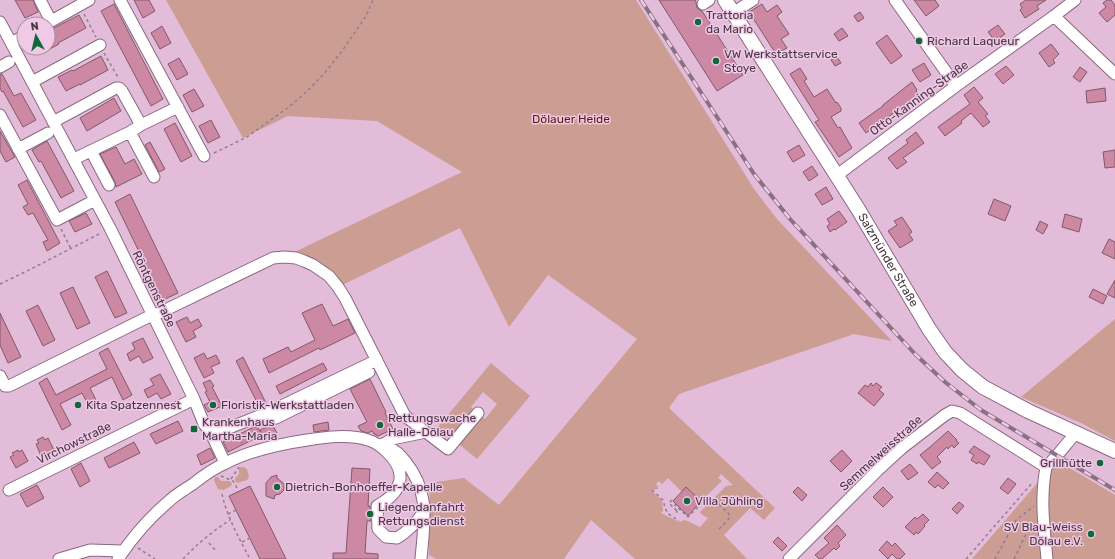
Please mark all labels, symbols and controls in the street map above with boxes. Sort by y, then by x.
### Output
place label: Trattoria da Mario [706,8,753,36]
north arrow [16,16,56,56]
marker: Trattoria da Mario [693,17,703,27]
text: N [30,20,40,34]
place label: Richard Laqueur [927,34,1020,48]
marker: Richard Laqueur [914,36,924,46]
place label: VW Werkstattservice Stoye [724,47,838,75]
marker: VW Werkstattservice Stoye [711,56,721,66]
street label: Otto-Kanning-Straße [867,57,971,138]
park label: Dölauer Heide [532,112,610,126]
street label: Salzmünder Straße [855,211,921,310]
street label: Röntgenstraße [129,248,179,330]
place label: Kita Spatzennest [86,398,181,412]
place label: Floristik-Werkstattladen [221,398,354,412]
marker: Kita Spatzennest [73,400,83,410]
marker: Floristik-Werkstattladen [208,400,218,410]
place label: Rettungswache Halle-Dölau [388,411,476,439]
street label: Semmelweisstraße [837,412,925,494]
place label: Krankenhaus Martha-Maria [202,415,277,443]
street label: Virchowstraße [35,419,114,467]
marker: Rettungswache Halle-Dölau [375,420,385,430]
marker: Krankenhaus Martha-Maria [189,424,199,434]
place label: Grillhütte [1040,456,1092,470]
marker: Grillhütte [1095,458,1105,468]
place label: Dietrich-Bonhoeffer-Kapelle [285,480,443,494]
marker: Dietrich-Bonhoeffer-Kapelle [272,482,282,492]
place label: Villa Jühling [695,494,763,508]
marker: Villa Jühling [682,496,692,506]
place label: Liegendanfahrt Rettungsdienst [378,500,465,528]
marker: Liegendanfahrt Rettungsdienst [365,509,375,519]
place label: SV Blau-Weiss Dölau e.V. [1004,520,1083,548]
marker: SV Blau-Weiss Dölau e.V. [1086,529,1096,539]

